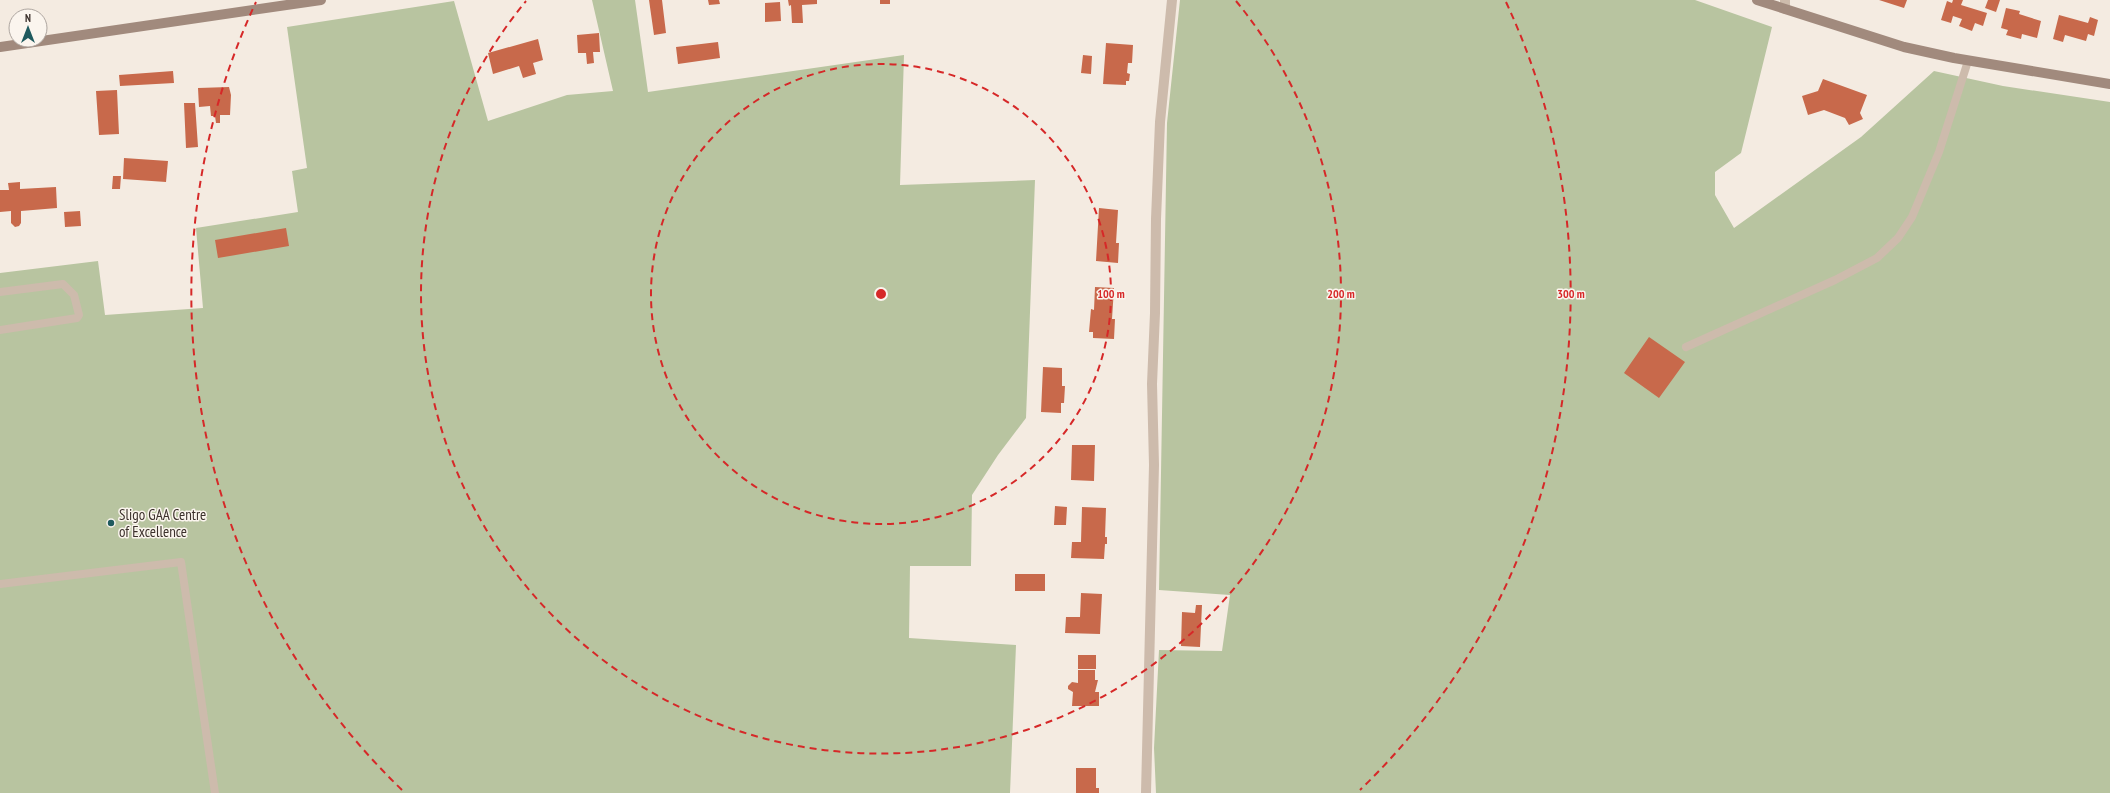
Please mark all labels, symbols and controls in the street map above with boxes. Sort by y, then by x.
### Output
north arrow [8,8,48,48]
text: N [25,11,31,25]
text: 100 m [1097,286,1125,301]
text: 200 m [1327,286,1355,301]
text: 300 m [1557,286,1585,301]
centre of rings [874,287,888,301]
place label: Sligo GAA Centre of Excellence [119,505,206,541]
marker: Sligo GAA Centre of Excellence [106,518,116,528]

